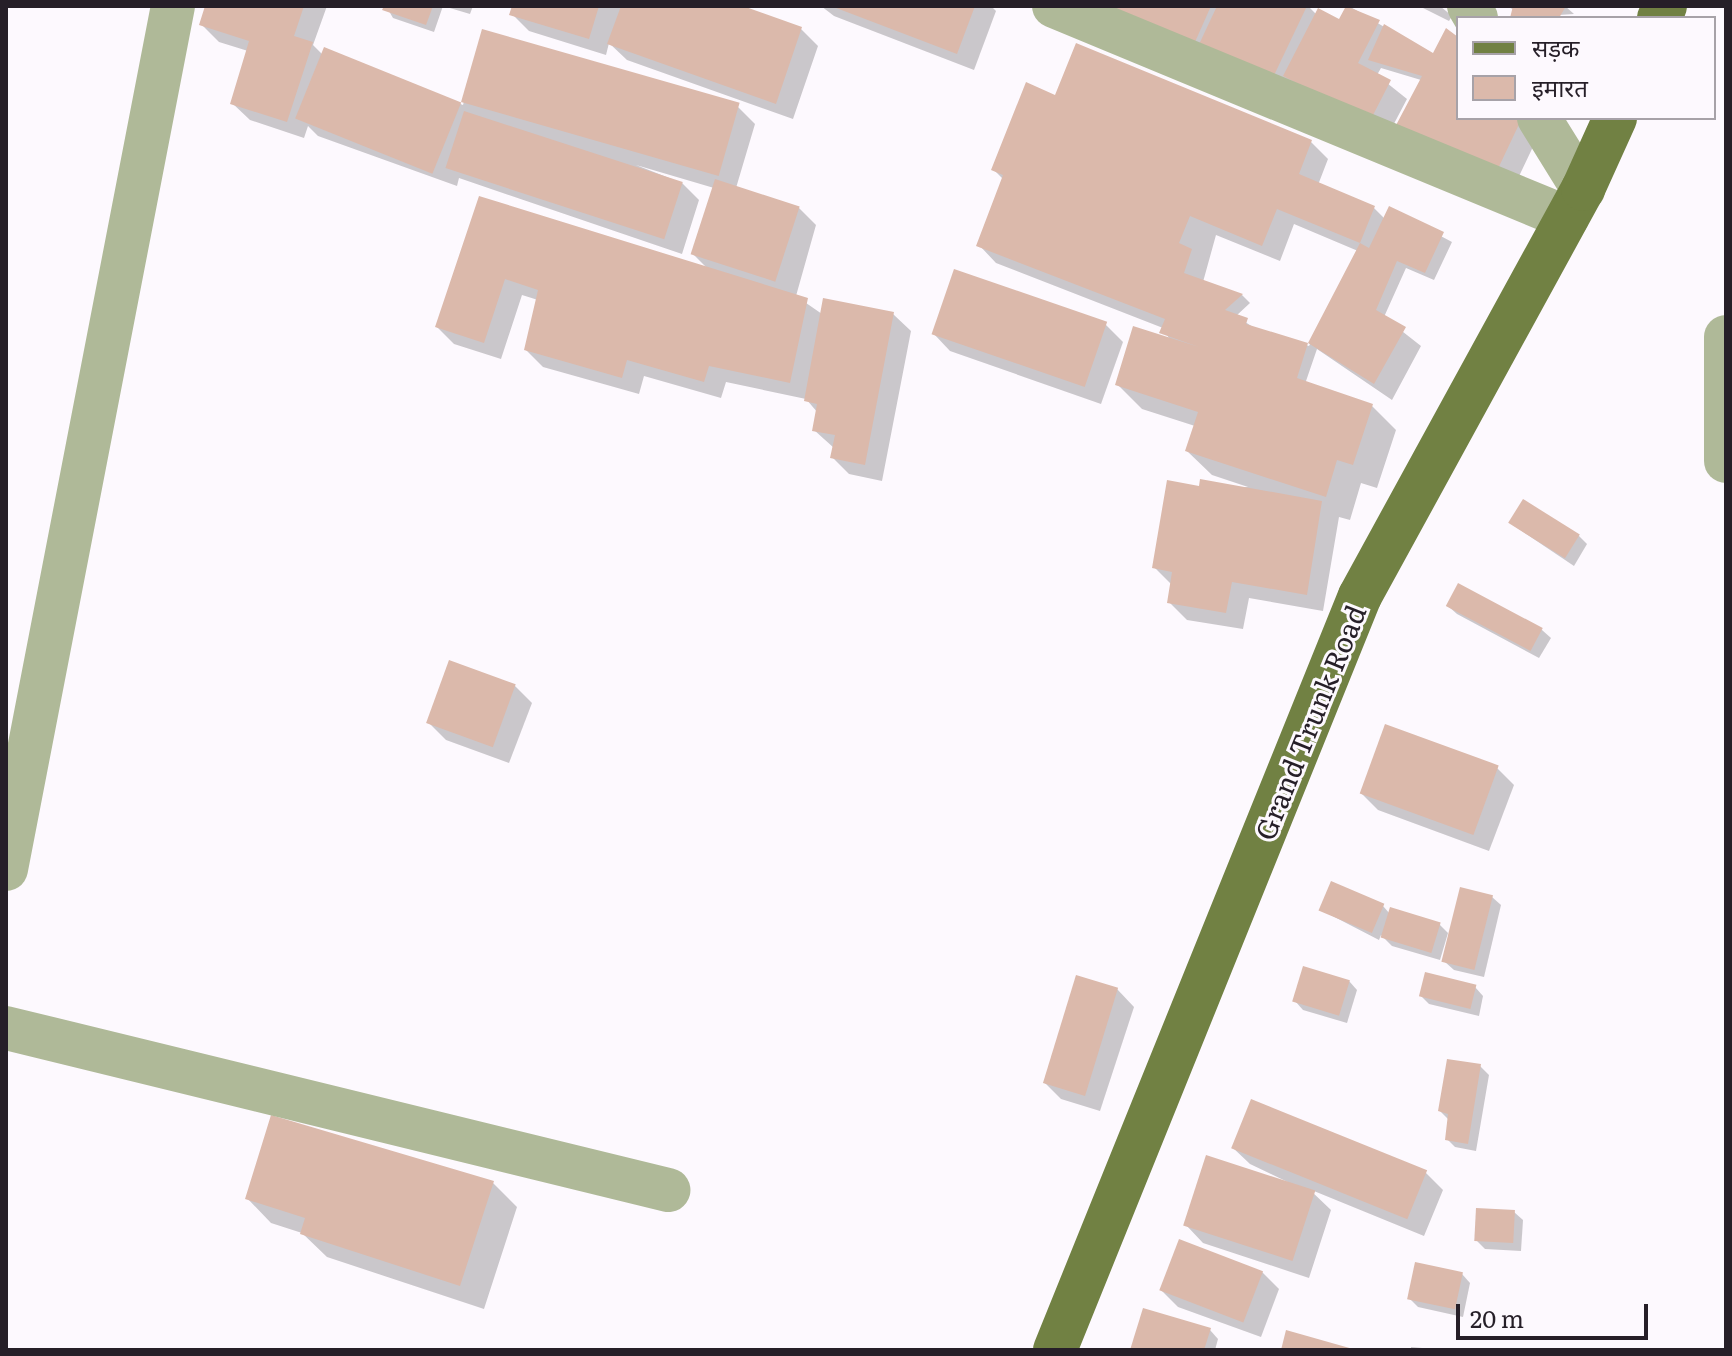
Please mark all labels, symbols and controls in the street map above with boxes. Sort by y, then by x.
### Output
legend [1456,16,1716,120]
text: सड़क [1532,29,1580,64]
text: इमारत [1532,69,1588,104]
street label: Grand Trunk Road [1247,600,1371,844]
scale bar [1460,1288,1652,1338]
text: 20 m [1470,1300,1524,1335]

